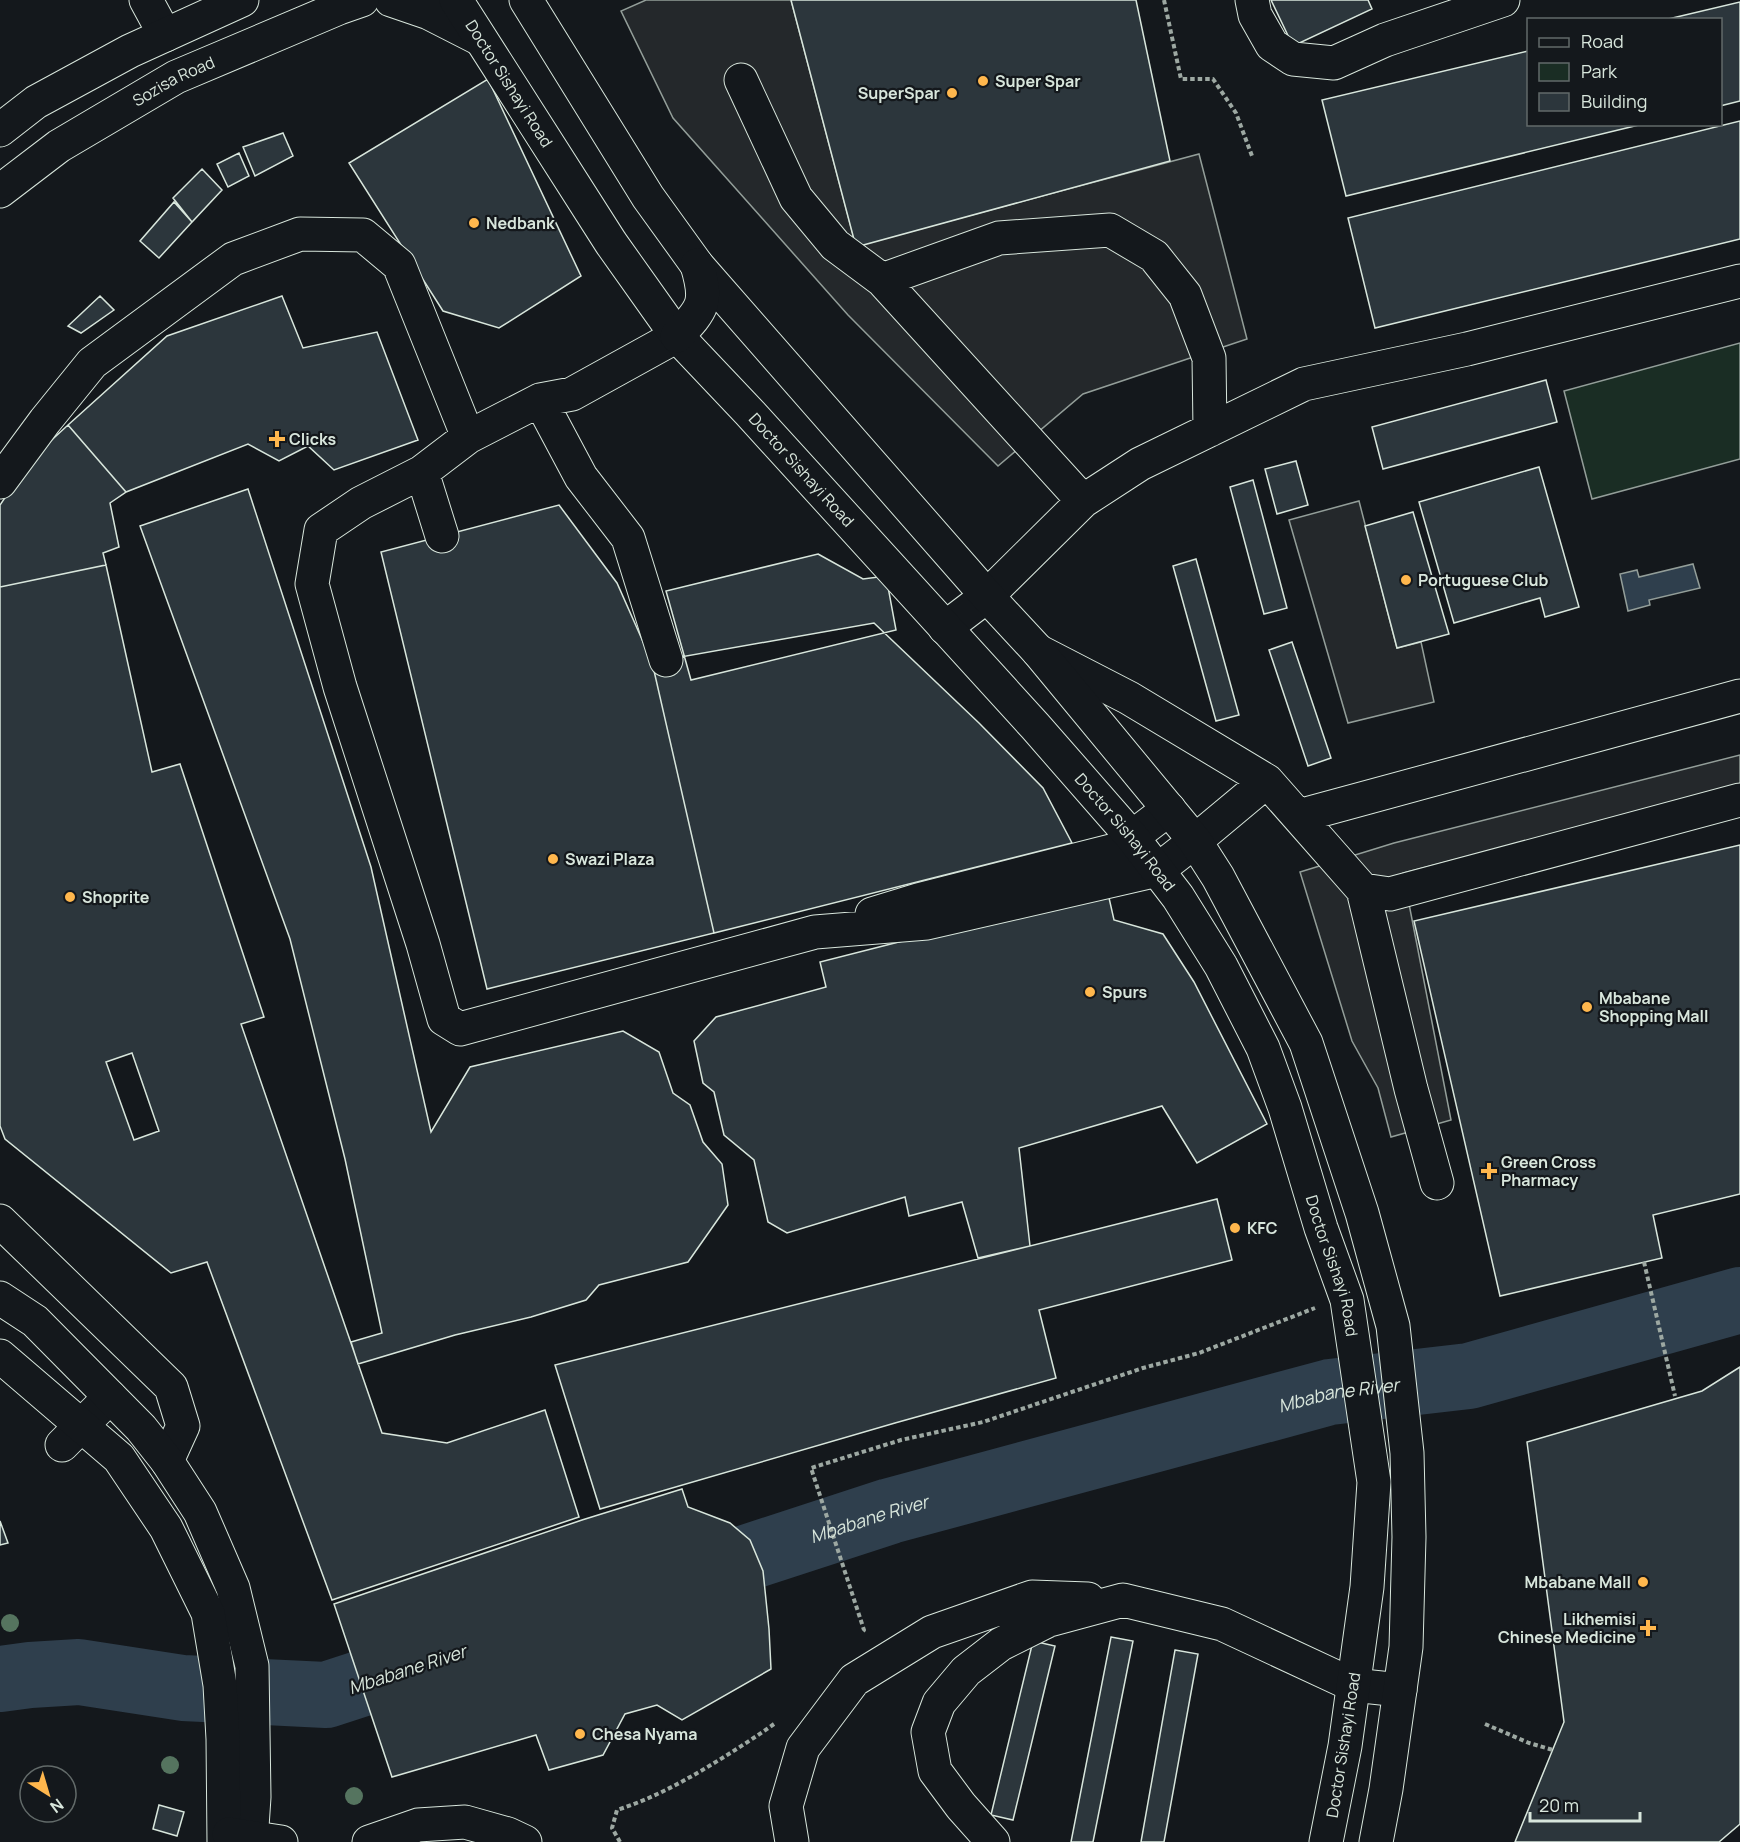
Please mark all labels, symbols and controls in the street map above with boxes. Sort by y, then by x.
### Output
street label: Doctor Sishayi Road [460,16,558,151]
legend [1527,18,1722,126]
text: Road [1581,29,1624,53]
street label: Sozisa Road [128,51,218,111]
text: Park [1581,59,1618,83]
place label: Super Spar [995,70,1081,92]
marker: Super Spar [976,74,990,88]
place label: SuperSpar [858,82,940,104]
marker: SuperSpar [945,86,959,100]
text: Building [1581,89,1647,113]
place label: Nedbank [486,212,555,234]
marker: Nedbank [467,216,481,230]
street label: Doctor Sishayi Road [744,408,859,531]
place label: Clicks [289,428,336,450]
marker: Clicks [270,432,284,446]
place label: Portuguese Club [1418,569,1549,591]
marker: Portuguese Club [1399,573,1413,587]
street label: Doctor Sishayi Road [1070,768,1181,896]
place label: Swazi Plaza [565,848,655,870]
marker: Swazi Plaza [546,852,560,866]
place label: Shoprite [82,886,150,908]
marker: Shoprite [63,890,77,904]
place label: Spurs [1102,981,1147,1003]
marker: Spurs [1083,985,1097,999]
place label: Mbabane Shopping Mall [1599,987,1709,1027]
marker: Mbabane Shopping Mall [1580,1000,1594,1014]
place label: Green Cross Pharmacy [1501,1151,1597,1191]
marker: Green Cross Pharmacy [1482,1164,1496,1178]
street label: Doctor Sishayi Road [1301,1192,1363,1338]
place label: KFC [1247,1217,1278,1239]
marker: KFC [1228,1221,1242,1235]
water label: Mbabane River [1275,1372,1402,1418]
water label: Mbabane River [807,1489,933,1548]
place label: Mbabane Mall [1525,1571,1631,1593]
marker: Mbabane Mall [1636,1575,1650,1589]
place label: Likhemisi Chinese Medicine [1498,1608,1636,1648]
marker: Likhemisi Chinese Medicine [1641,1621,1655,1635]
water label: Mbabane River [345,1638,471,1699]
street label: Doctor Sishayi Road [1321,1671,1365,1819]
place label: Chesa Nyama [592,1723,697,1745]
marker: Chesa Nyama [573,1727,587,1741]
north arrow [18,1764,78,1824]
scale bar [1530,1785,1640,1823]
text: 20 m [1539,1793,1579,1817]
text: N [46,1794,68,1818]

